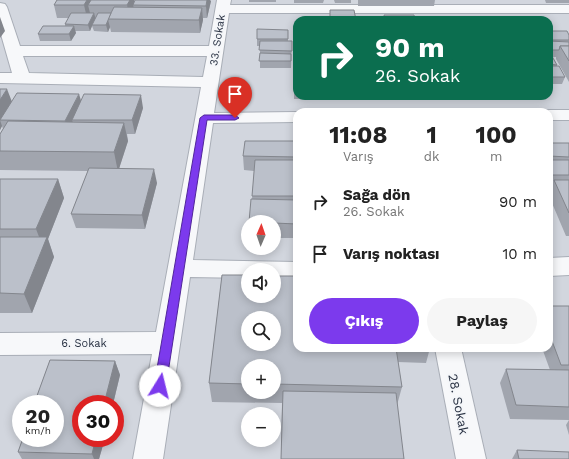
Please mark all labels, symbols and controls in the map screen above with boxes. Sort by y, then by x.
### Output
street label: 33. Sokak [207,14,228,67]
text: 90 m [375,31,445,64]
icon: right [309,32,361,84]
text: 26. Sokak [375,65,460,86]
pin [218,77,252,118]
icon: arrive [224,83,246,105]
text: 11:08 [329,121,388,149]
text: 1 [426,121,437,149]
text: 100 [476,121,517,149]
text: Varış [343,149,374,164]
text: dk [424,149,439,164]
text: m [490,149,502,164]
text: Sağa dön [343,186,410,204]
icon: right [309,191,331,213]
text: 90 m [499,193,537,211]
text: 26. Sokak [343,204,404,219]
north arrow [241,215,281,255]
map controls [241,215,281,447]
icon: arrive [309,243,331,265]
text: Varış noktası [343,245,440,263]
text: 10 m [502,245,537,263]
button: sound [241,263,281,303]
button: Çıkış [309,298,419,344]
button: Paylaş [427,298,537,344]
button: search [241,311,281,351]
street label: 6. Sokak [61,337,107,350]
button: + [241,359,281,399]
position arrow [139,365,181,407]
street label: 28. Sokak [445,372,472,436]
speed limit sign: 30 [72,395,124,447]
text: 20 [26,404,50,428]
button: − [241,407,281,447]
text: km/h [25,425,51,436]

